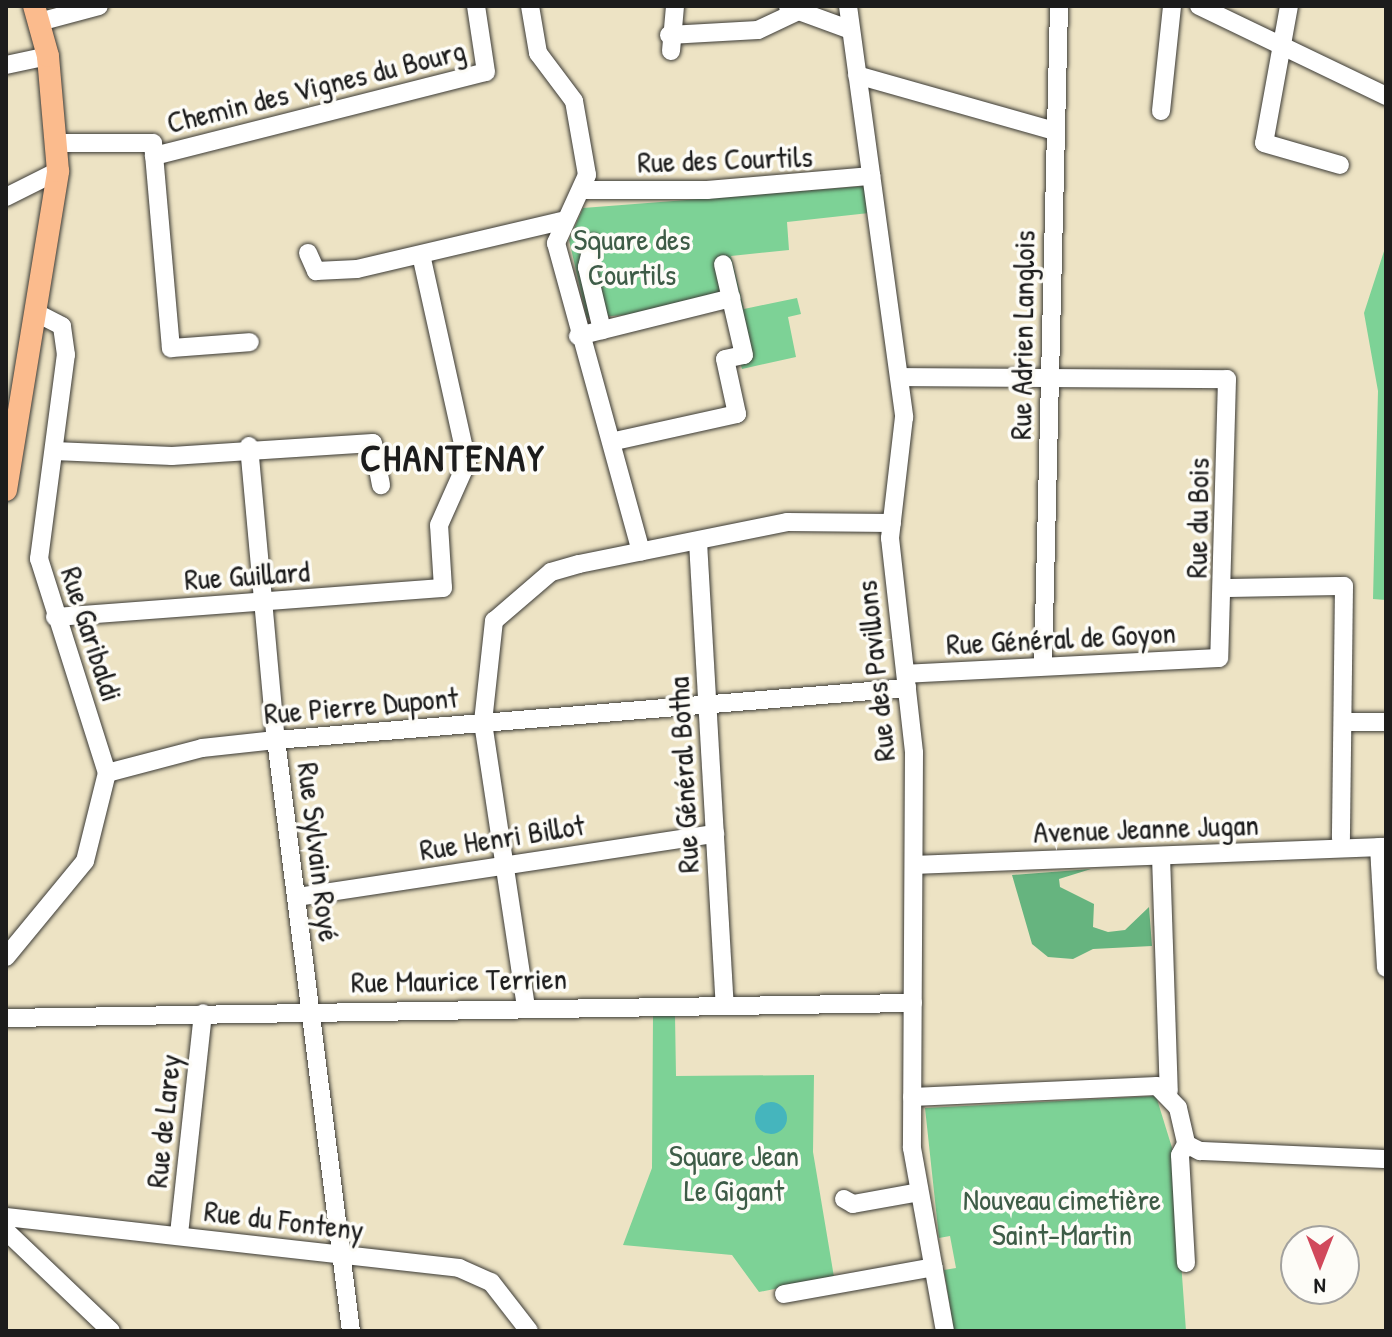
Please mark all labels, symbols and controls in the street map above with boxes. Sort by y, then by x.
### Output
street label: Chemin des Vignes du Bourg [163,31,469,141]
street label: Rue des Courtils [637,138,813,180]
park label: Square des Courtils [574,221,690,292]
street label: Rue Adrien Langlois [1002,230,1042,440]
district label: CHANTENAY [360,435,546,481]
street label: Rue du Bois [1178,457,1216,579]
street label: Rue Guillard [183,553,311,597]
street label: Rue Garibaldi [53,562,131,706]
street label: Rue des Pavillons [848,579,902,763]
street label: Rue Général de Goyon [945,614,1177,662]
street label: Rue Général Botha [660,676,706,874]
street label: Rue Pierre Dupont [263,679,459,731]
street label: Rue Sylvain Royé [290,760,348,944]
street label: Rue Henri Billot [417,806,587,868]
street label: Avenue Jeanne Jugan [1033,806,1259,850]
street label: Rue Maurice Terrien [351,960,567,1000]
street label: Rue de Larey [138,1052,188,1190]
park label: Square Jean Le Gigant [669,1137,799,1208]
park label: Nouveau cimetière Saint-Martin [963,1181,1161,1252]
street label: Rue du Fonteny [202,1192,366,1248]
north arrow [1280,1225,1360,1305]
text: N [1314,1272,1326,1302]

